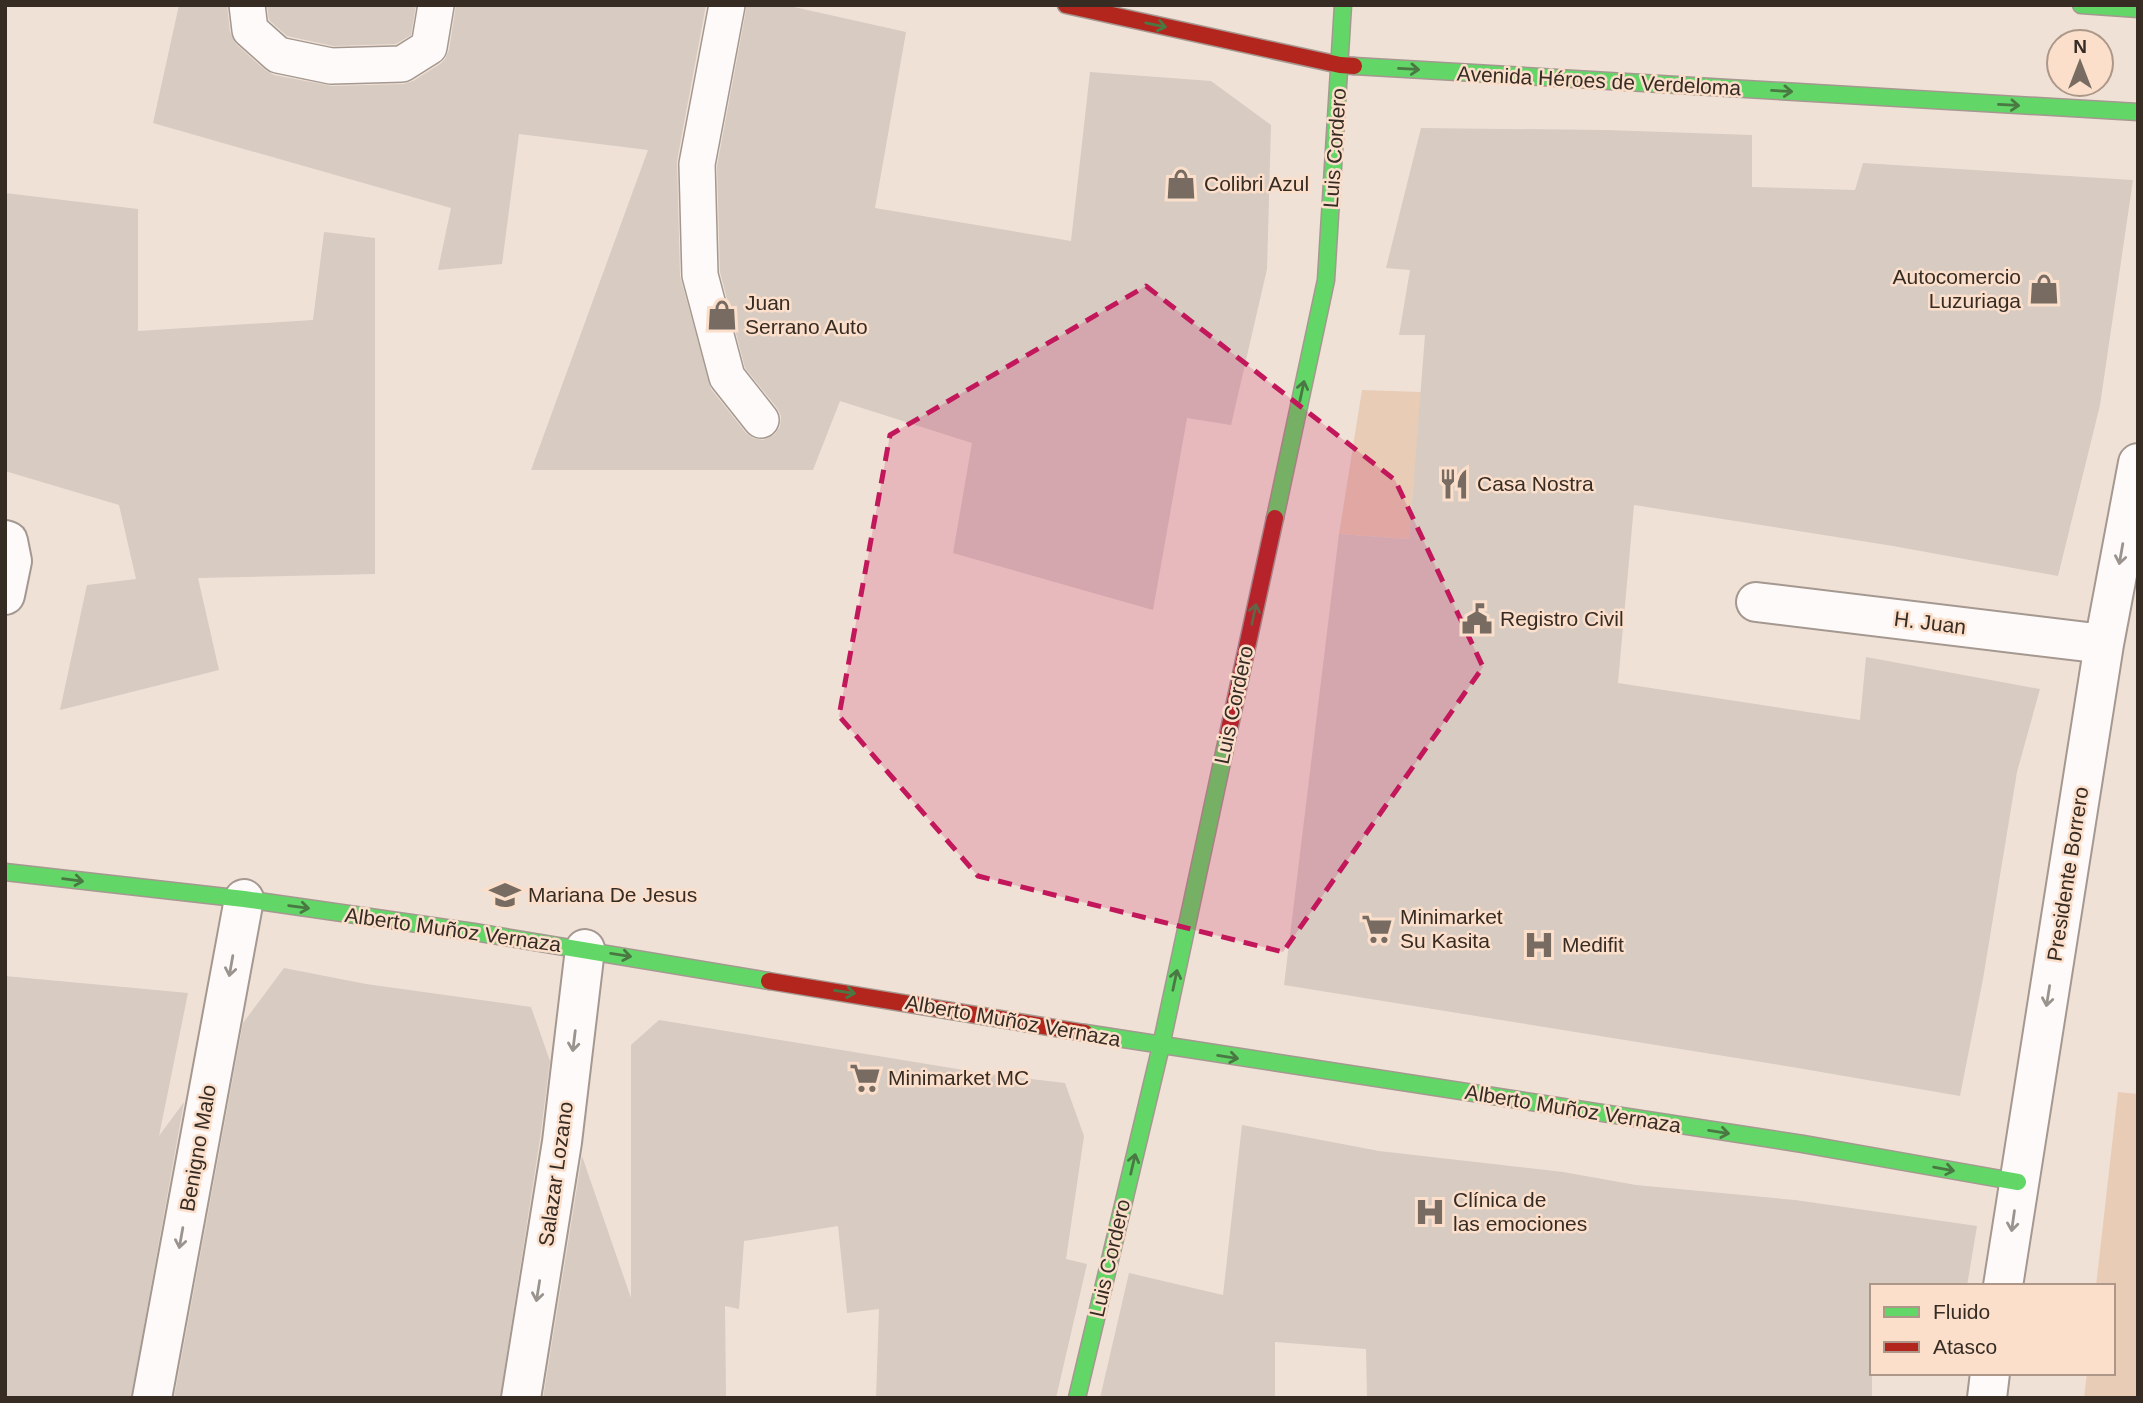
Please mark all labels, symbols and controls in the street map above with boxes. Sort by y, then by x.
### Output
one-way arrow [1144,19,1167,32]
north arrow [2045,28,2115,98]
text: N [2073,36,2087,57]
street label: Avenida Héroes de Verdeloma [1456,62,1742,99]
one-way arrow [1397,63,1420,76]
one-way arrow [1771,85,1794,98]
street label: Luis Cordero [1319,87,1350,209]
one-way arrow [1998,99,2020,112]
shop icon: Colibri Azul [1164,167,1198,201]
place label: Colibri Azul [1204,172,1309,195]
place label: Autocomercio Luzuriaga [1893,265,2021,312]
shop icon: Autocomercio Luzuriaga [2027,272,2061,306]
place label: Juan Serrano Auto [745,291,868,338]
shop icon: Juan Serrano Auto [705,298,739,332]
one-way arrow [1295,380,1309,403]
restaurant icon: Casa Nostra [1437,467,1471,501]
place label: Casa Nostra [1477,472,1594,495]
one-way arrow [2114,542,2127,565]
public building icon: Registro Civil [1460,602,1494,636]
one-way arrow [1247,603,1261,626]
place label: Registro Civil [1500,607,1624,630]
street label: H. Juan [1893,607,1967,638]
street label: Luis Cordero [1210,644,1257,766]
street label: Presidente Borrero [2042,785,2093,963]
one-way arrow [61,873,84,886]
school or university icon: Mariana De Jesus [488,878,522,912]
place label: Mariana De Jesus [528,883,697,906]
one-way arrow [287,901,310,914]
street label: Alberto Muñoz Vernaza [343,903,563,956]
place label: Minimarket Su Kasita [1400,905,1503,952]
supermarket icon: Minimarket Su Kasita [1360,912,1394,946]
hospital icon: Medifit [1522,928,1556,962]
place label: Medifit [1562,933,1624,956]
one-way arrow [609,949,632,962]
one-way arrow [224,954,238,977]
one-way arrow [1169,969,1182,992]
one-way arrow [2041,984,2054,1007]
one-way arrow [833,986,856,999]
street label: Alberto Muñoz Vernaza [904,990,1123,1051]
one-way arrow [567,1029,580,1052]
one-way arrow [1216,1051,1239,1064]
supermarket icon: Minimarket MC [848,1061,882,1095]
place label: Minimarket MC [888,1066,1029,1089]
street label: Alberto Muñoz Vernaza [1463,1080,1683,1137]
street label: Benigno Malo [175,1083,220,1213]
street label: Salazar Lozano [534,1100,577,1248]
one-way arrow [1707,1126,1730,1139]
one-way arrow [1127,1154,1140,1176]
one-way arrow [1932,1163,1955,1176]
place label: Clínica de las emociones [1453,1188,1587,1235]
hospital icon: Clínica de las emociones [1413,1195,1447,1229]
street label: Luis Cordero [1085,1197,1134,1319]
one-way arrow [2006,1209,2019,1231]
one-way arrow [174,1226,188,1249]
one-way arrow [531,1279,544,1302]
legend [1870,1284,2115,1375]
text: Fluido [1933,1300,1990,1323]
text: Atasco [1933,1335,1997,1358]

